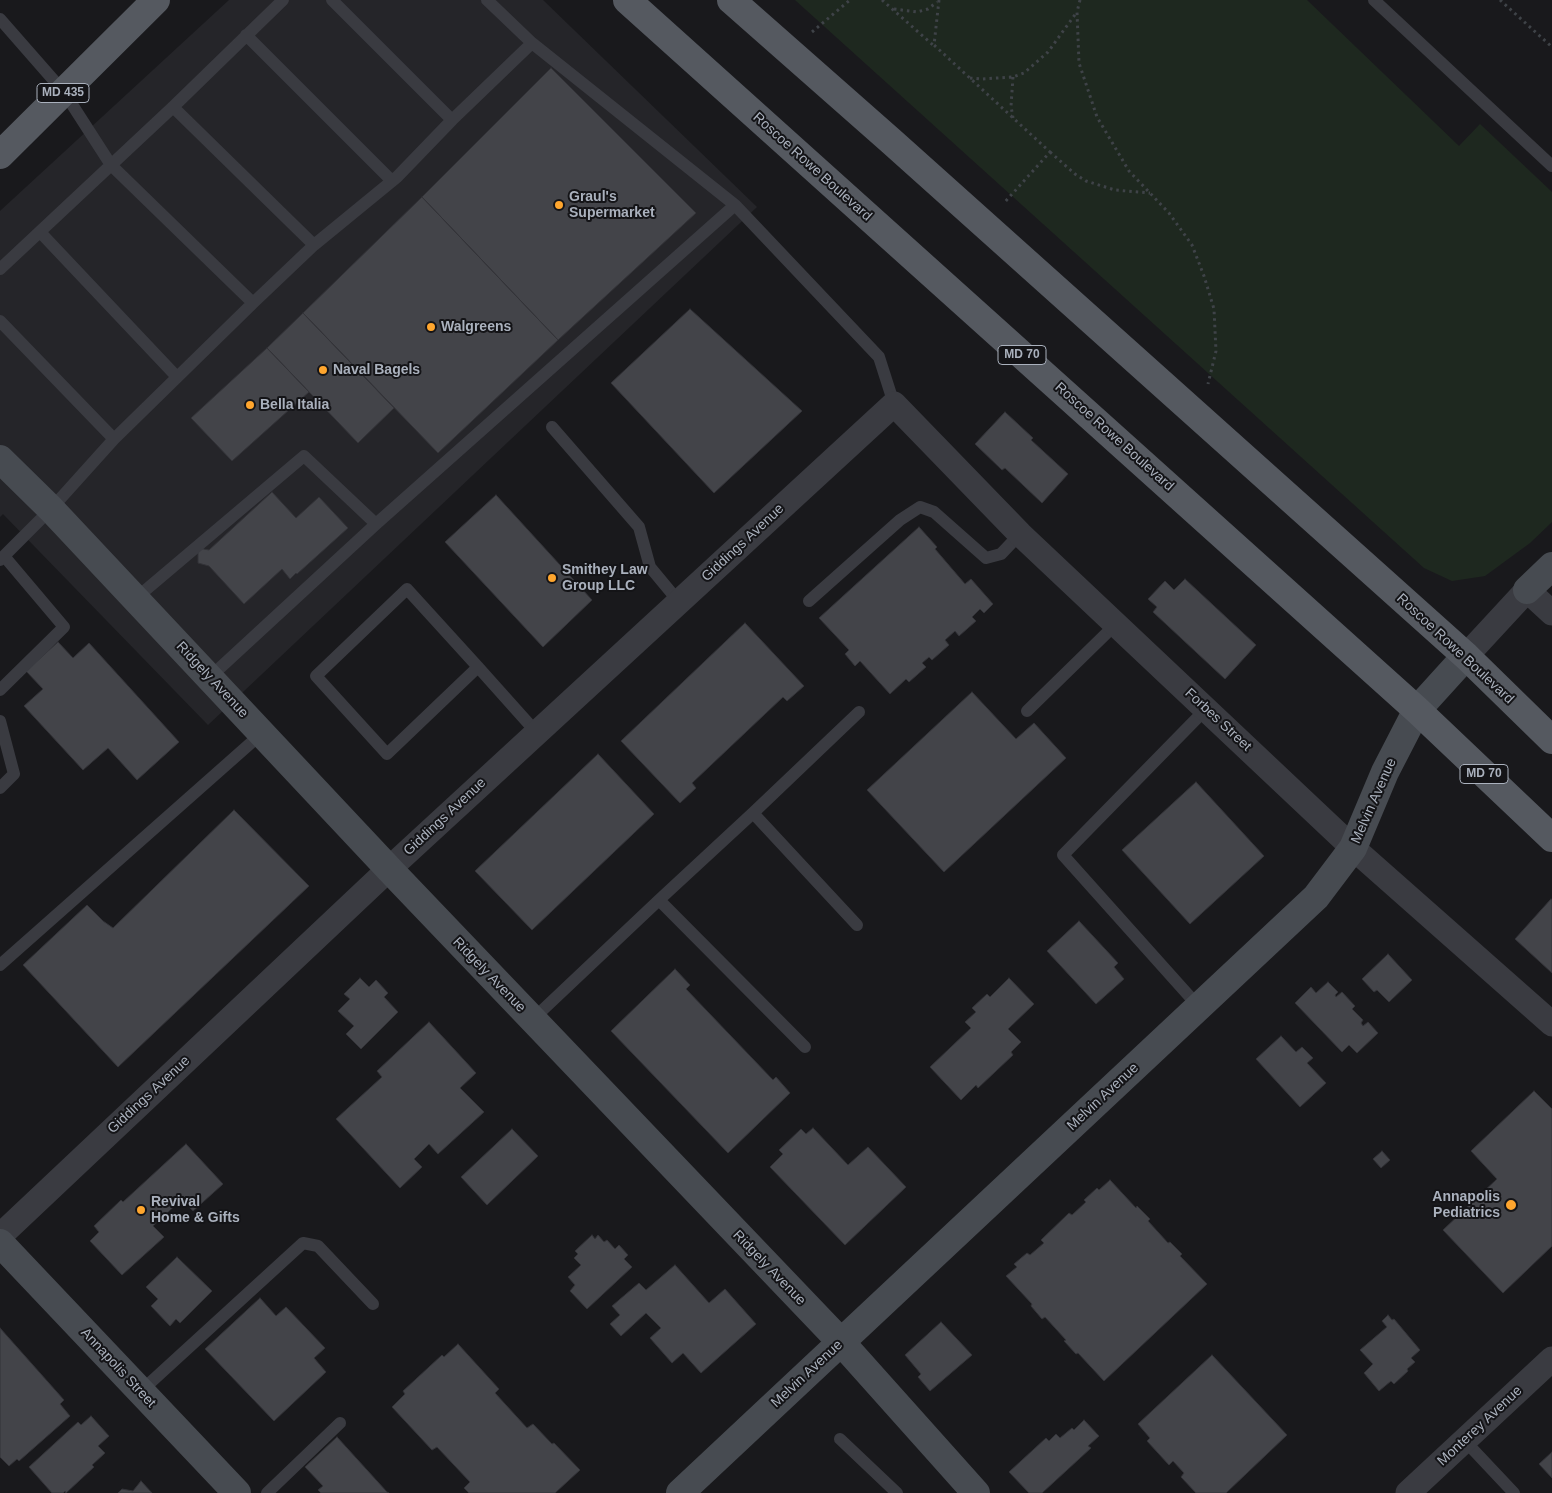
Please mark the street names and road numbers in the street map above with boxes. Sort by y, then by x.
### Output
road number: MD 435 [37,84,89,102]
street label: Roscoe Rowe Boulevard [749,109,875,225]
road number: MD 70 [998,346,1046,364]
street label: Roscoe Rowe Boulevard [1051,379,1177,495]
street label: Giddings Avenue [698,501,788,585]
street label: Roscoe Rowe Boulevard [1393,590,1517,708]
street label: Ridgely Avenue [173,639,251,721]
street label: Forbes Street [1181,685,1255,755]
street label: Melvin Avenue [1348,756,1400,846]
road number: MD 70 [1460,764,1508,784]
street label: Giddings Avenue [400,775,490,859]
street label: Ridgely Avenue [449,934,529,1016]
street label: Giddings Avenue [104,1053,194,1137]
street label: Melvin Avenue [1064,1060,1142,1134]
street label: Ridgely Avenue [729,1227,809,1309]
street label: Annapolis Street [77,1325,159,1411]
street label: Melvin Avenue [768,1337,846,1411]
street label: Monterey Avenue [1434,1383,1526,1469]

